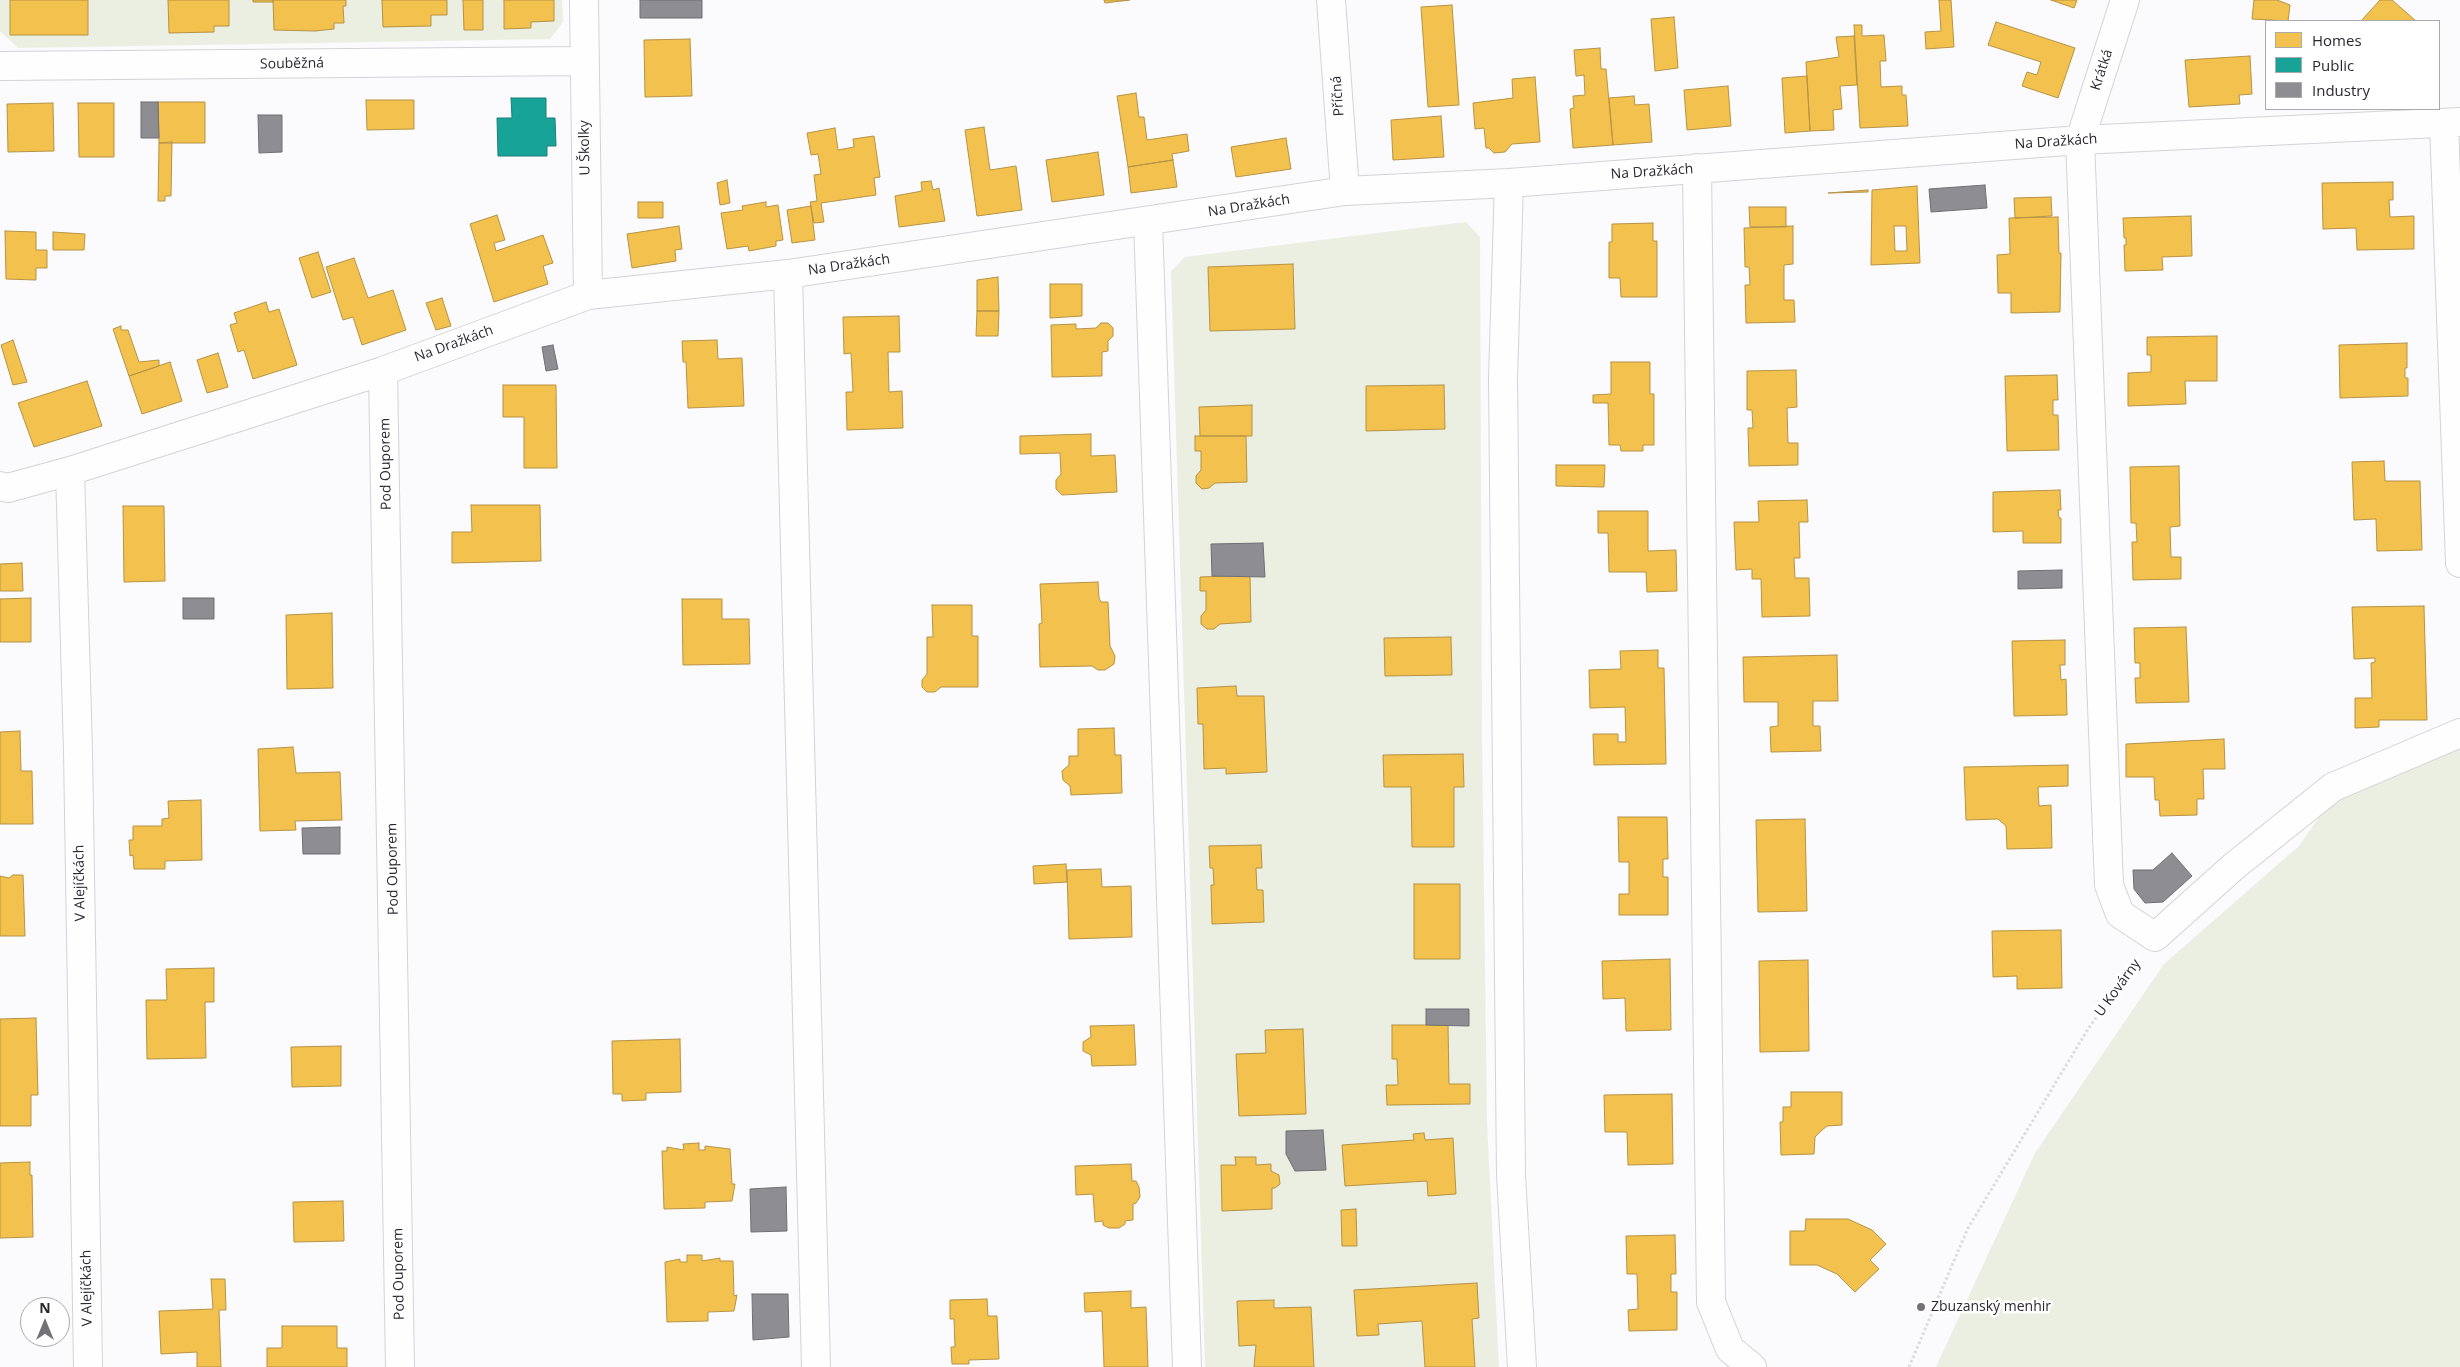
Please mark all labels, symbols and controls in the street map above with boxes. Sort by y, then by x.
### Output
legend [2265,20,2440,110]
text: Homes [2312,30,2362,50]
street label: Krátká [2087,47,2117,93]
street label: Souběžná [260,55,324,73]
text: Public [2312,55,2354,75]
street label: Příčná [1328,75,1348,117]
text: Industry [2312,80,2370,100]
street label: U Školky [576,120,594,176]
street label: Na Dražkách [2014,131,2098,153]
street label: Na Dražkách [1610,161,1694,183]
street label: Na Dražkách [1207,191,1291,221]
street label: Na Dražkách [807,251,891,279]
street label: Na Dražkách [412,322,496,366]
street label: Pod Ouporem [377,418,395,510]
street label: Pod Ouporem [384,823,402,915]
street label: V Alejíčkách [71,845,89,921]
street label: U Kovárny [2092,956,2144,1020]
street label: Pod Ouporem [390,1228,408,1320]
street label: V Alejíčkách [78,1250,96,1326]
north arrow [20,1297,70,1347]
text: N [39,1298,51,1317]
place label: Zbuzanský menhir [1931,1299,2051,1315]
marker: Zbuzanský menhir [1915,1301,1927,1313]

